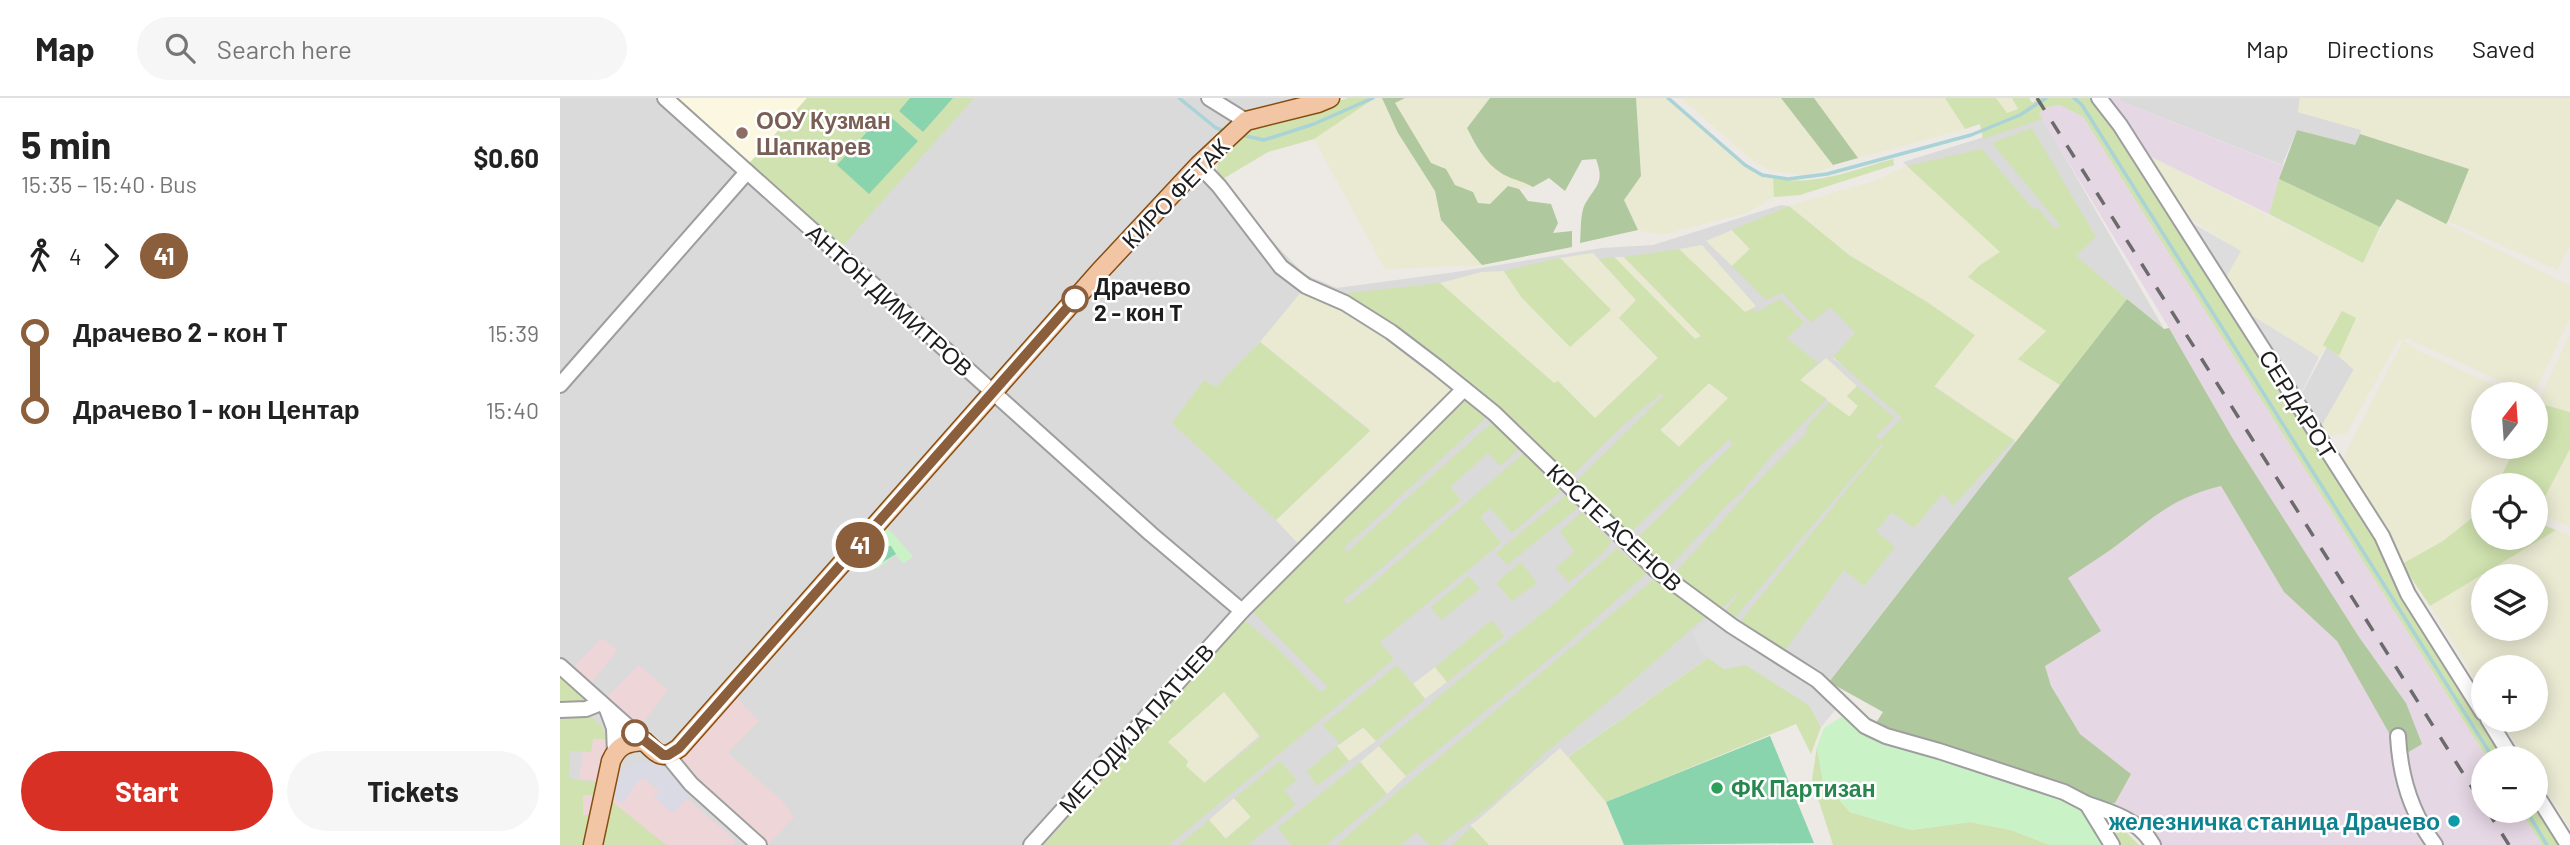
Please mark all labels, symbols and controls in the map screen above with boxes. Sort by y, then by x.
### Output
search box [137,17,627,80]
text: Map [35,28,95,68]
icon: search [161,29,199,67]
text: Search here [217,33,352,64]
text: Map [2246,34,2289,63]
text: Directions [2327,34,2434,63]
text: Saved [2472,34,2535,63]
place label: ООУ Кузман Шапкарев [756,106,891,160]
text: 5 min [21,121,111,167]
marker: ООУ Кузман Шапкарев [734,125,750,141]
street label: КИРО ФЕТАК [1116,132,1235,254]
text: $0.60 [474,142,539,173]
text: 15:35 – 15:40 · Bus [21,170,197,198]
street label: АНТОН ДИМИТРОВ [801,218,979,382]
icon: walk [21,237,59,275]
icon: forward [92,237,130,275]
text: 41 [154,241,174,270]
text: 4 [69,242,82,270]
place label: Драчево 2 - кон T [1094,272,1191,326]
marker: Драчево 2 - кон T [1062,286,1088,312]
text: Драчево 2 - кон T [73,316,288,347]
text: 15:39 [488,319,539,347]
street label: СЕРДАРОТ [2253,344,2343,464]
north arrow [2471,382,2548,458]
map controls [2471,382,2548,823]
text: Драчево 1 - кон Центар [73,393,360,424]
text: 15:40 [486,396,539,424]
street label: КРСТЕ АСЕНОВ [1541,457,1689,597]
button: locate [2471,473,2548,550]
line badge: 41 [828,522,892,568]
text: 41 [850,530,870,559]
button: layers [2471,564,2548,641]
street label: МЕТОДИЈА ПАТЧЕВ [1052,637,1220,819]
button: + [2471,655,2548,732]
unlabelled marker [622,720,648,746]
button: − [2471,746,2548,823]
button: Start [21,751,273,831]
button: Tickets [287,751,539,831]
place label: ФК Партизан [1731,774,1876,802]
marker: ФК Партизан [1709,780,1725,796]
place label: железничка станица Драчево [2108,807,2440,835]
marker: железничка станица Драчево [2446,813,2462,829]

